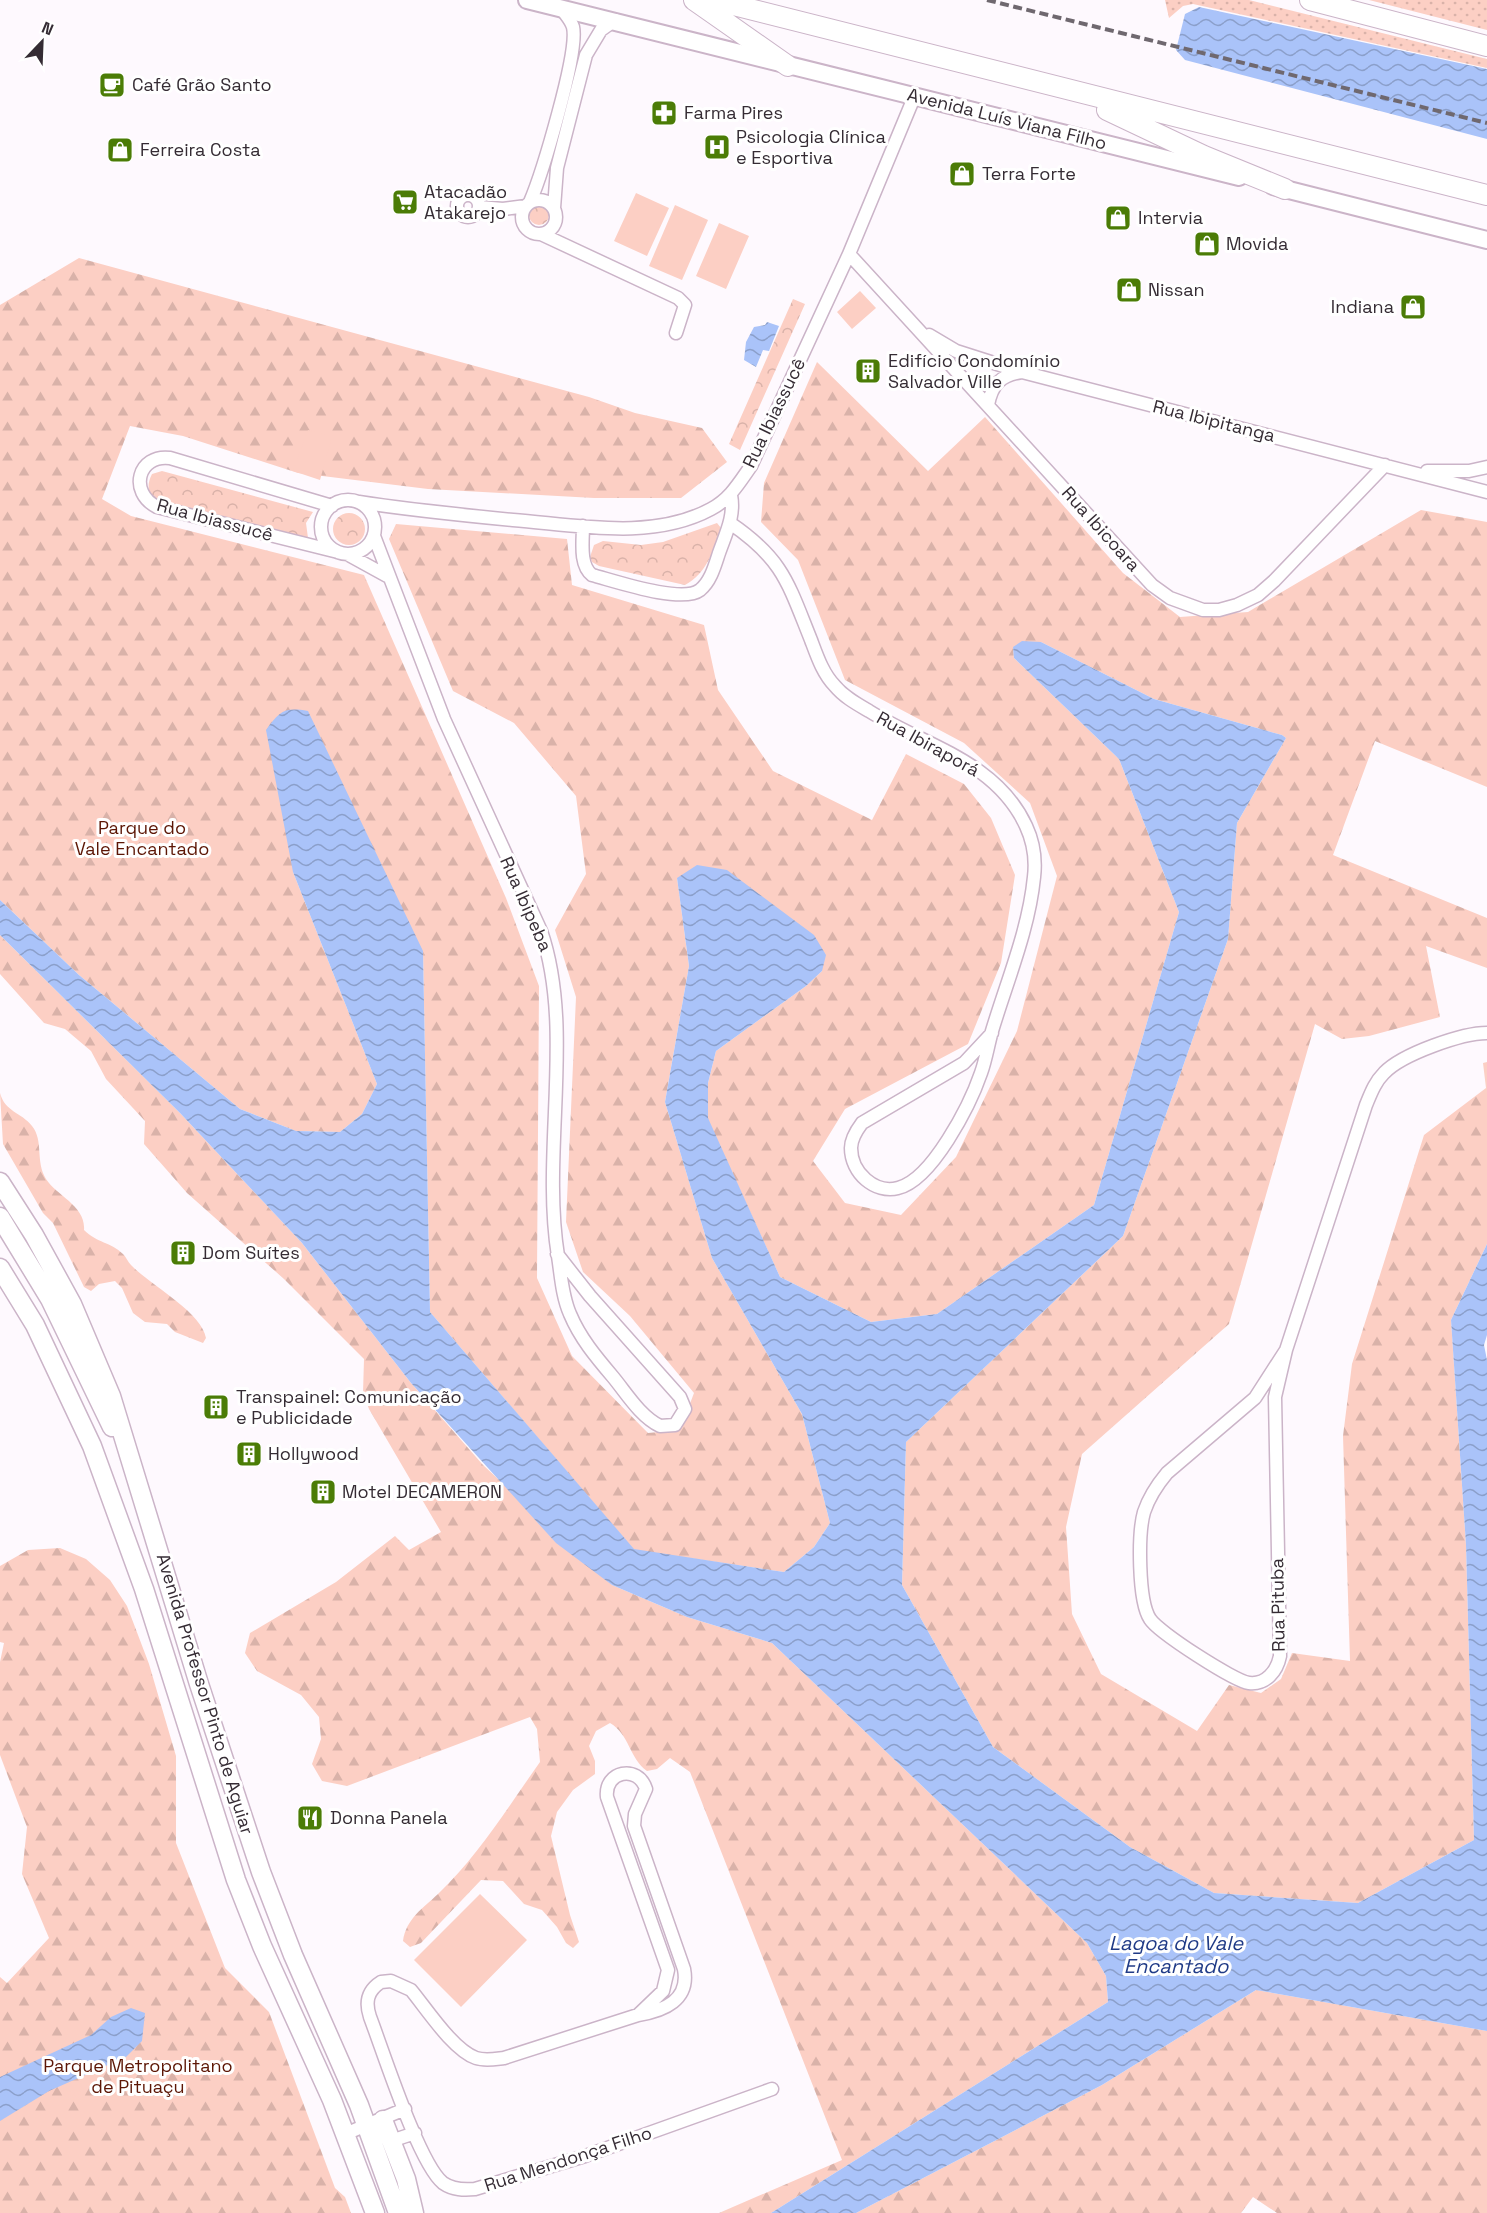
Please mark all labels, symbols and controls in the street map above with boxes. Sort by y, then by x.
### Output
north arrow [12,12,72,72]
text: N [39,17,57,40]
cafe icon: Café Grão Santo [97,70,127,100]
place label: Café Grão Santo [132,73,272,96]
street label: Avenida Luís Viana Filho [905,83,1109,154]
pharmacy icon: Farma Pires [649,98,679,128]
place label: Farma Pires [684,101,783,124]
place label: Psicologia Clínica e Esportiva [736,125,886,169]
hospital icon: Psicologia Clínica e Esportiva [702,132,732,162]
shop icon: Ferreira Costa [105,135,135,165]
place label: Ferreira Costa [140,138,261,161]
shop icon: Terra Forte [947,159,977,189]
place label: Terra Forte [982,162,1076,185]
place label: Atacadão Atakarejo [424,180,507,224]
supermarket icon: Atacadão Atakarejo [390,187,420,217]
shop icon: Intervia [1103,203,1133,233]
place label: Intervia [1138,206,1203,229]
shop icon: Movida [1192,229,1222,259]
place label: Movida [1226,232,1288,255]
shop icon: Nissan [1114,275,1144,305]
place label: Nissan [1148,278,1205,301]
shop icon: Indiana [1398,292,1428,322]
place label: Indiana [1331,295,1394,318]
place label: Edifício Condomínio Salvador Ville [888,349,1060,393]
street label: Rua Ibiassucê [737,354,810,471]
building icon: Edifício Condomínio Salvador Ville [853,356,883,386]
street label: Rua Ibipitanga [1151,394,1278,447]
street label: Rua Ibicoara [1057,481,1146,576]
street label: Rua Ibiassucê [154,493,276,546]
street label: Rua Ibiraporá [873,706,984,781]
park label: Parque do Vale Encantado [75,816,209,860]
street label: Rua Ibipeba [495,853,558,955]
building icon: Dom Suítes [168,1238,198,1268]
place label: Dom Suítes [202,1241,300,1264]
place label: Transpainel: Comunicação e Publicidade [236,1385,462,1429]
building icon: Transpainel: Comunicação e Publicidade [201,1392,231,1422]
building icon: Hollywood [234,1439,264,1469]
place label: Hollywood [268,1442,359,1465]
building icon: Motel DECAMERON [308,1477,338,1507]
place label: Motel DECAMERON [342,1480,502,1503]
street label: Avenida Professor Pinto de Aguiar [152,1551,259,1837]
street label: Rua Pituba [1265,1558,1290,1652]
restaurant icon: Donna Panela [295,1803,325,1833]
place label: Donna Panela [330,1806,448,1829]
water label: Lagoa do Vale Encantado [1109,1930,1244,1979]
park label: Parque Metropolitano de Pituaçu [43,2054,233,2098]
street label: Rua Mendonça Filho [481,2121,655,2196]

